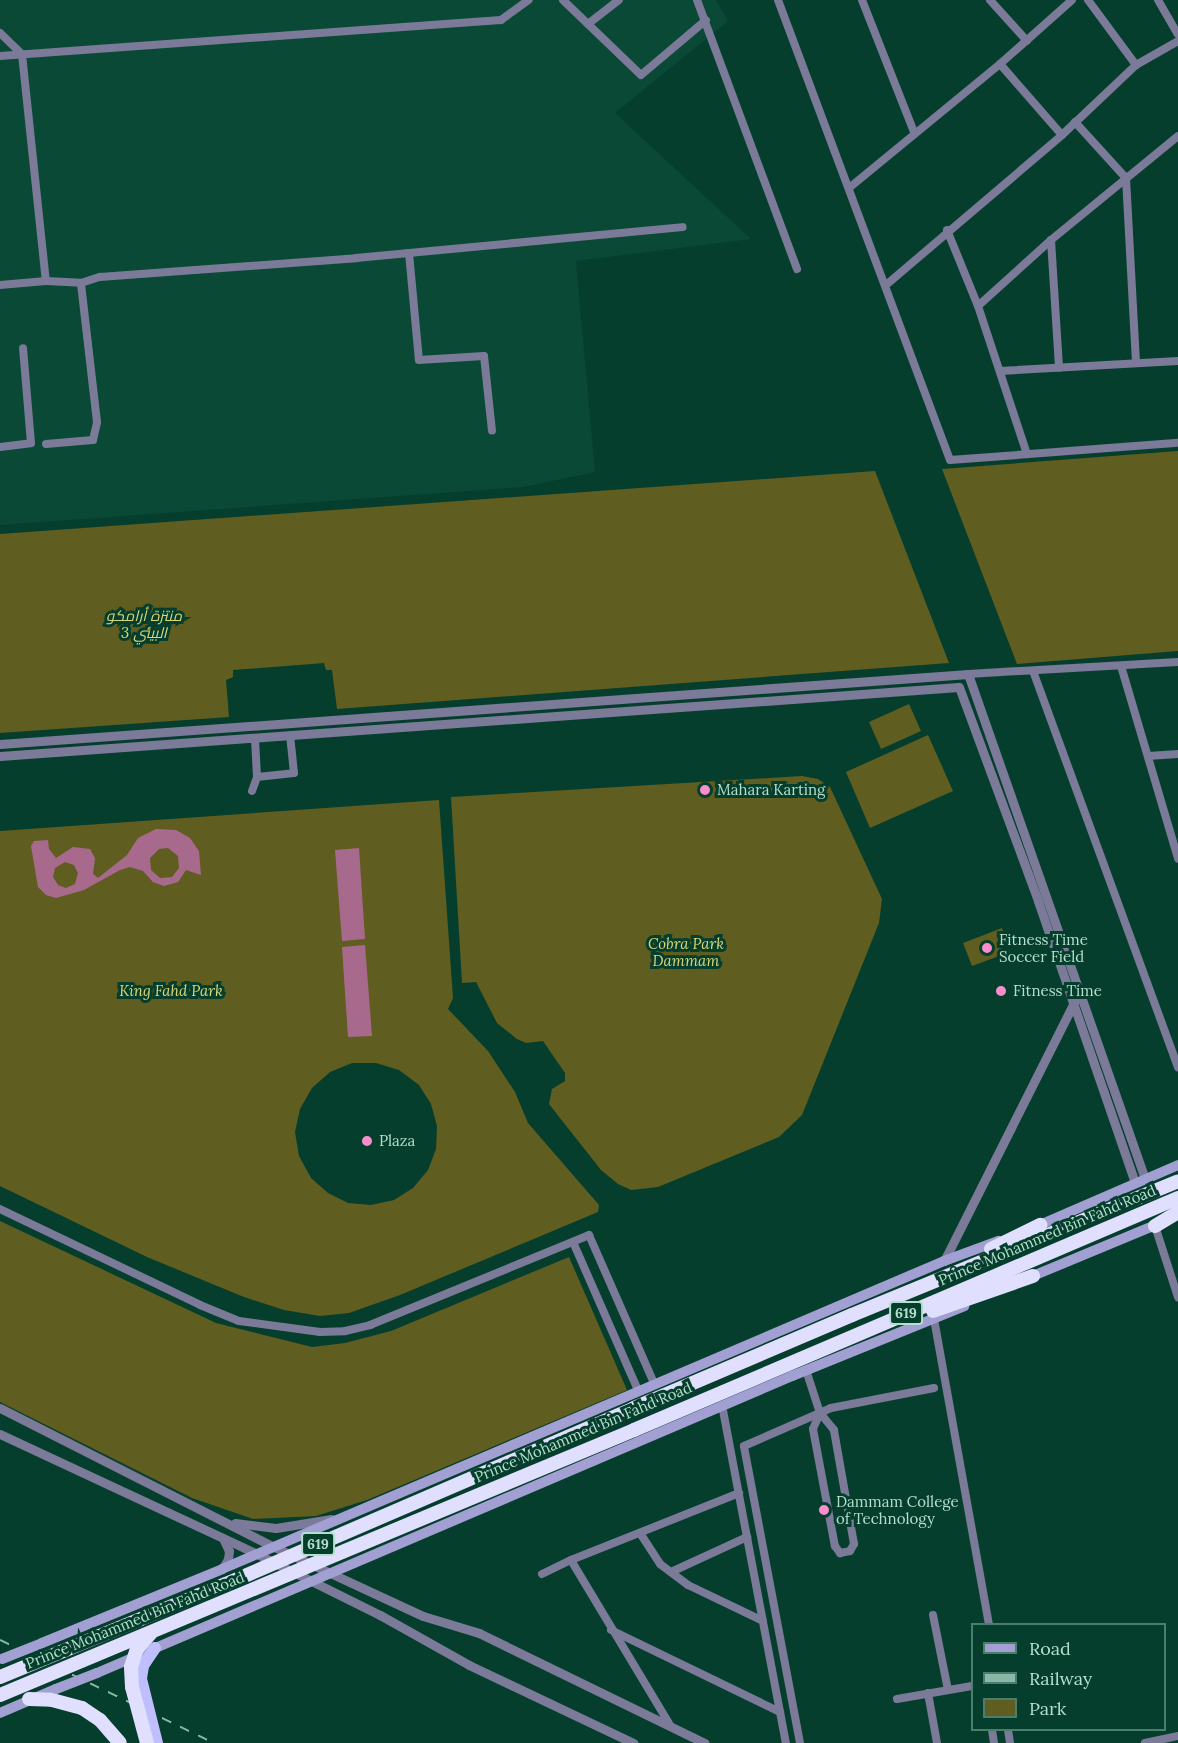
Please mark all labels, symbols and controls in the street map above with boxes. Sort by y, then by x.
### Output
park label: منتزة أرامكو البيئي 3 [106,606,182,641]
place label: Mahara Karting [717,781,825,799]
marker: Mahara Karting [698,783,712,797]
place label: Fitness Time Soccer Field [999,930,1088,965]
park label: Cobra Park Dammam [648,934,724,969]
marker: Fitness Time Soccer Field [980,941,994,955]
park label: King Fahd Park [119,982,223,1000]
place label: Fitness Time [1013,982,1102,1000]
marker: Fitness Time [994,984,1008,998]
place label: Plaza [379,1132,415,1150]
marker: Plaza [360,1134,374,1148]
street label: Prince Mohammed Bin Fahd Road [936,1181,1158,1289]
road number: 619 [888,1302,924,1324]
street label: Prince Mohammed Bin Fahd Road [472,1378,694,1486]
place label: Dammam College of Technology [836,1492,959,1527]
marker: Dammam College of Technology [817,1503,831,1517]
road number: 619 [300,1533,336,1555]
street label: Prince Mohammed Bin Fahd Road [23,1568,247,1672]
legend [971,1623,1166,1731]
text: Road [1029,1637,1071,1660]
text: Railway [1029,1667,1092,1690]
text: Park [1029,1697,1066,1720]

